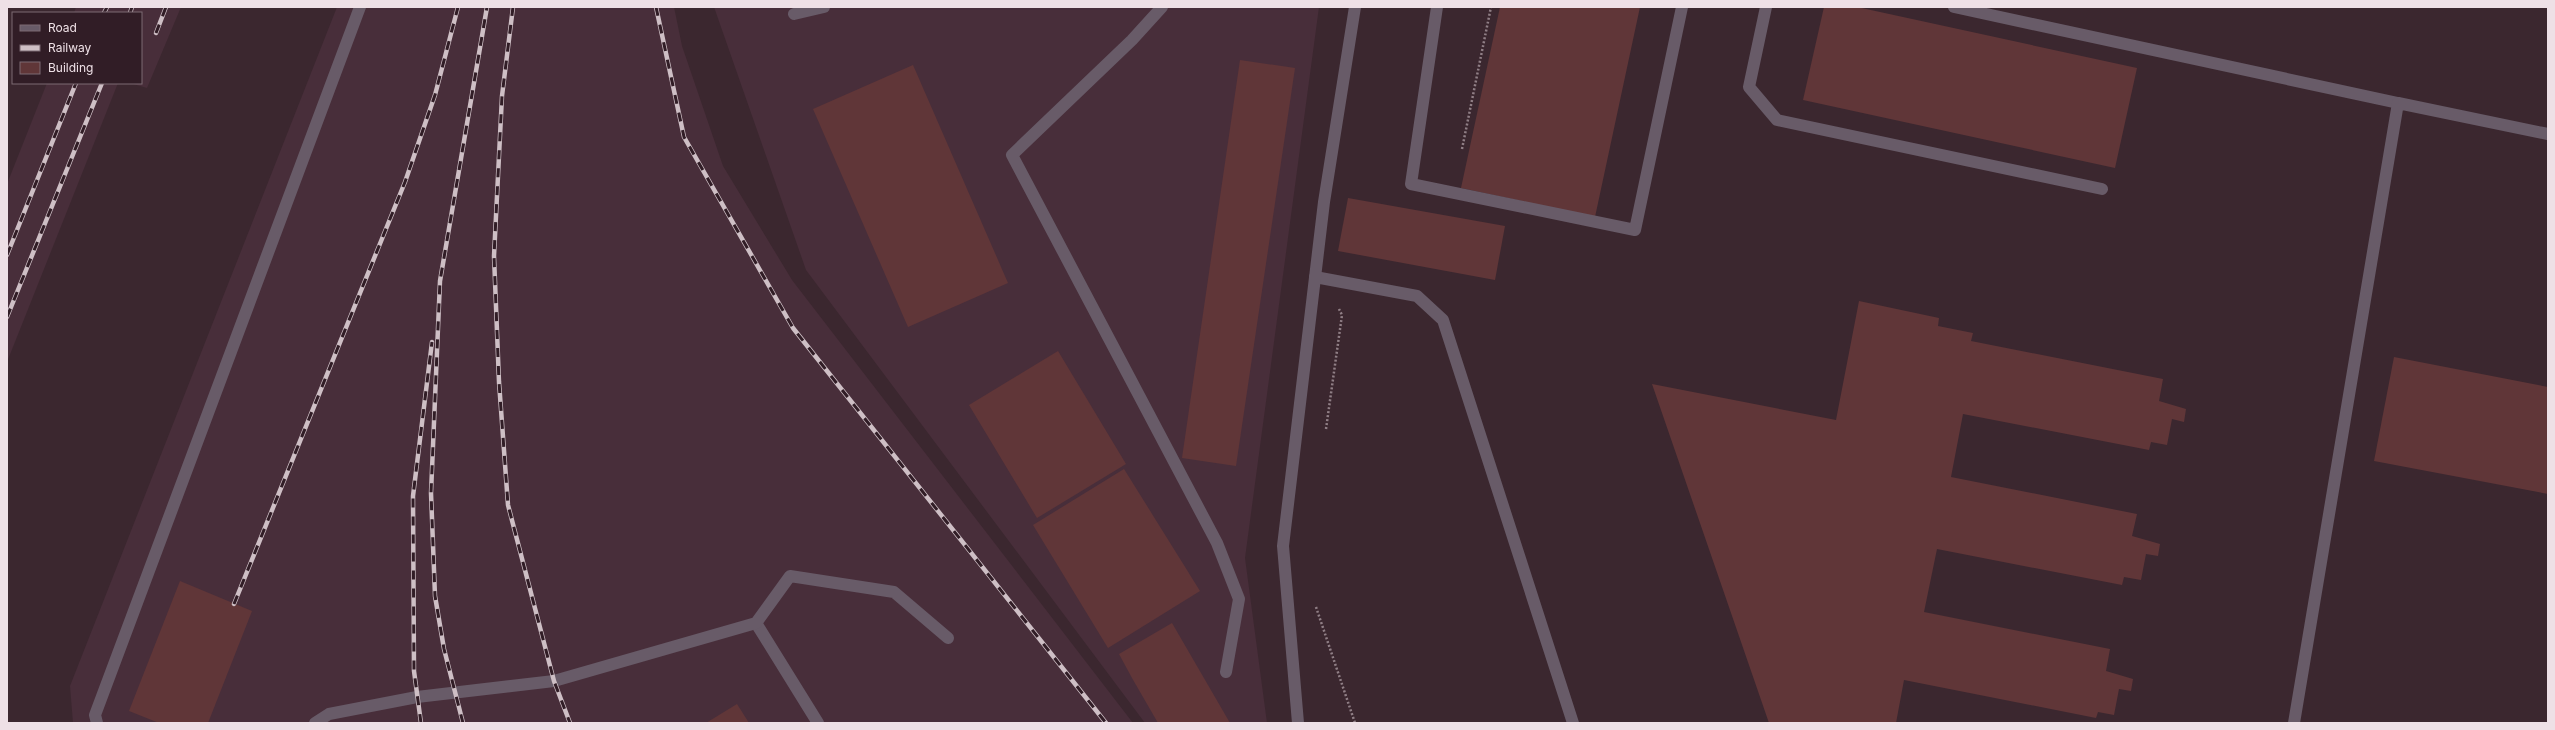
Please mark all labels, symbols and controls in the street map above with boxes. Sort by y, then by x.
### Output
legend [12,12,142,84]
text: Road [48,20,77,35]
text: Railway [48,40,92,55]
text: Building [48,60,93,75]

